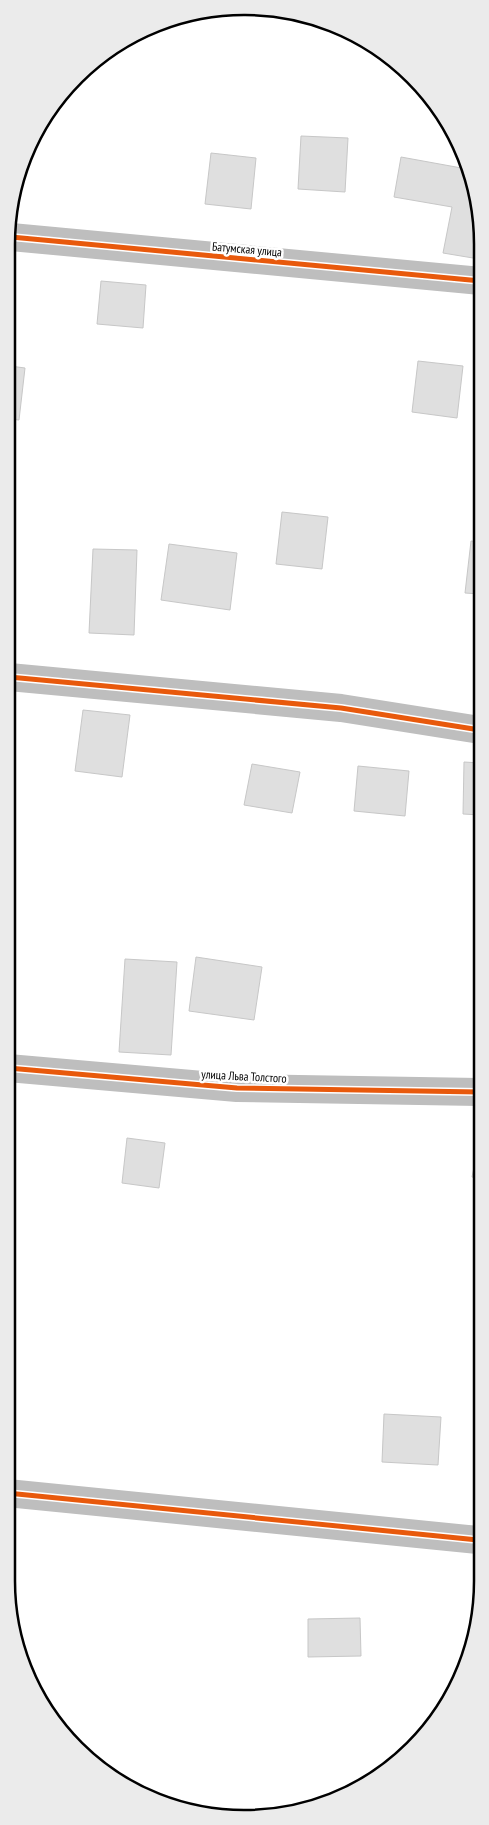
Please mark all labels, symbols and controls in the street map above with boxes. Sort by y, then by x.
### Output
street label: Батумская улица [211,238,283,260]
street label: улица Льва Толстого [201,1066,287,1086]

